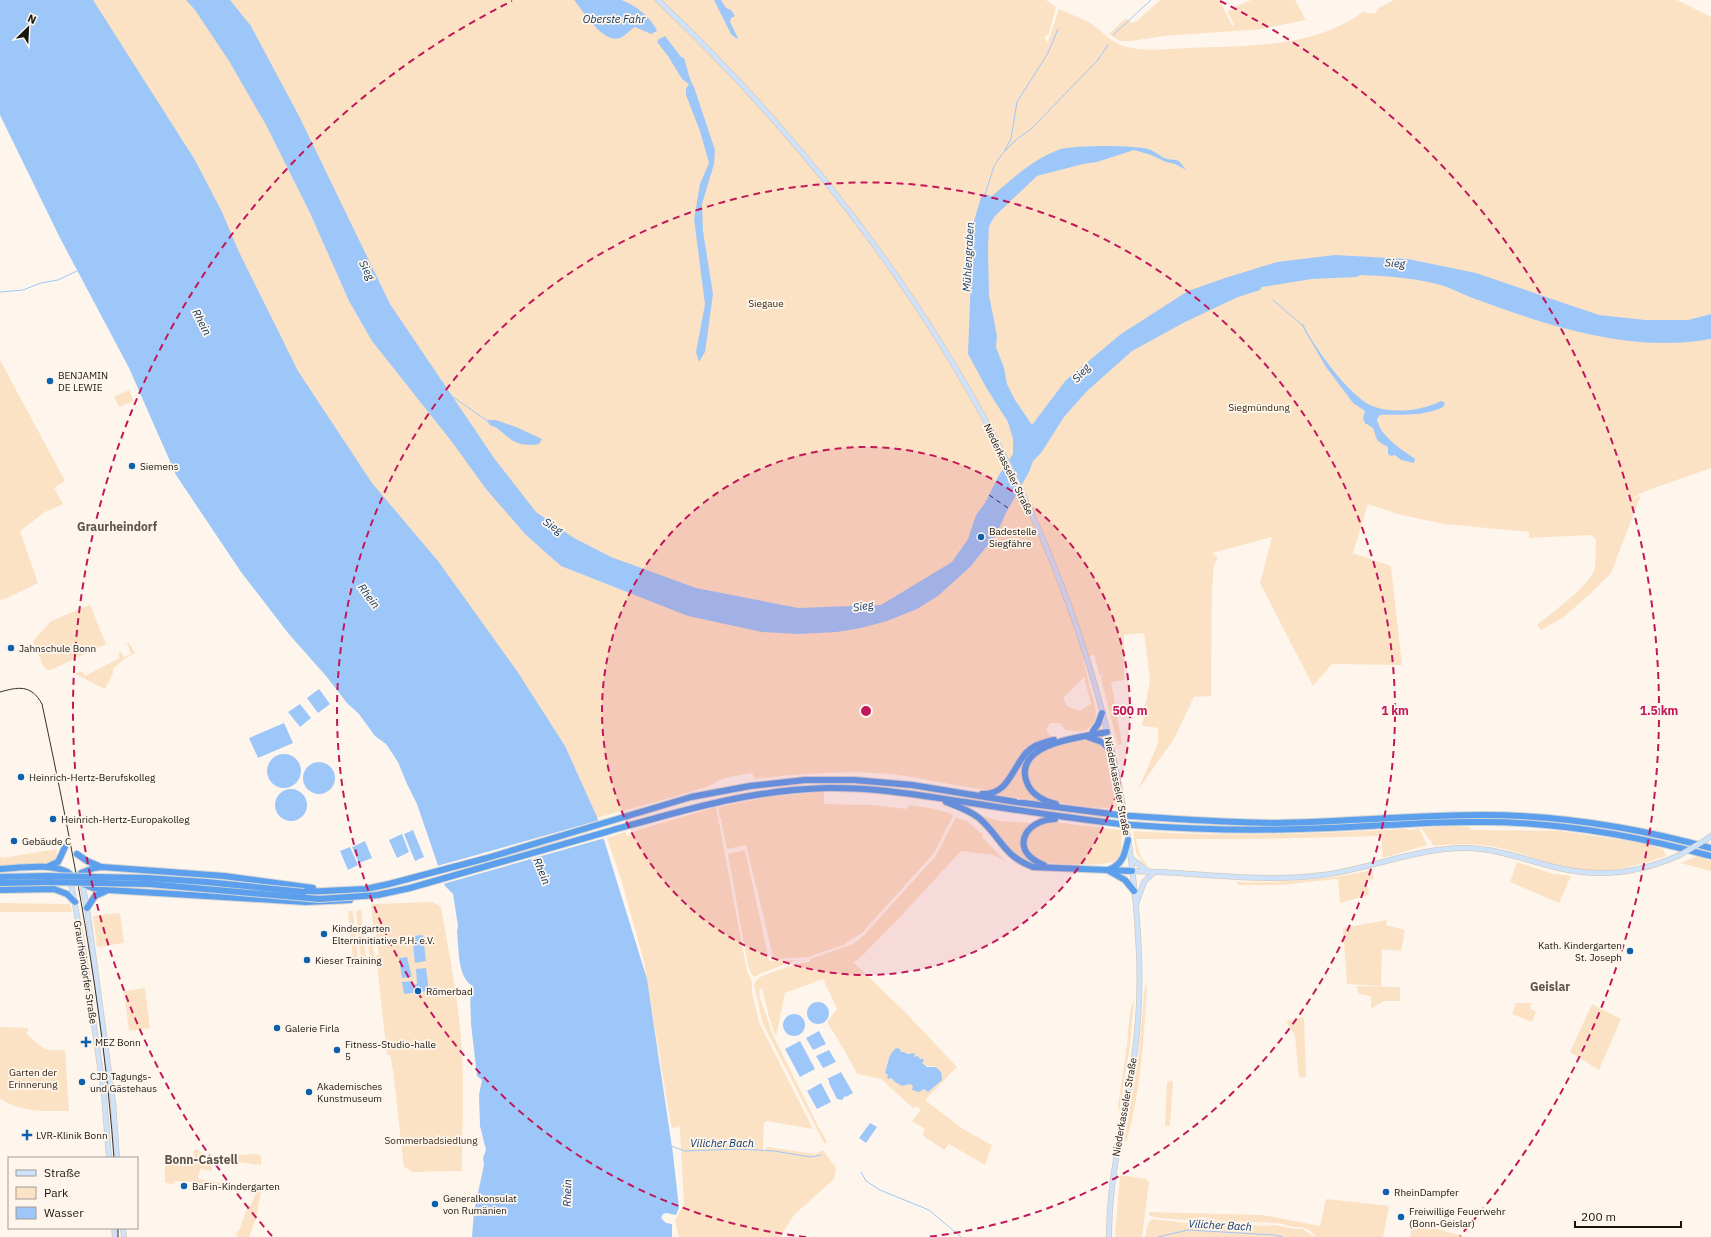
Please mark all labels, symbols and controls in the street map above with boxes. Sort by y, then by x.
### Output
north arrow [8,8,48,48]
text: N [26,11,39,27]
water label: Oberste Fahr [583,12,646,26]
water label: Mühlengraben [959,222,977,292]
water label: Sieg [1384,255,1406,271]
water label: Sieg [356,258,378,283]
park label: Siegaue [748,297,784,310]
water label: Rhein [189,306,215,338]
water label: Sieg [1069,360,1093,385]
place label: BENJAMIN DE LEWIE [58,369,108,394]
marker: BENJAMIN DE LEWIE [45,376,55,386]
park label: Siegmündung [1228,401,1291,414]
street label: Niederkasseler Straße [981,421,1037,518]
place label: Siemens [140,460,179,473]
marker: Siemens [127,461,137,471]
water label: Sieg [541,515,566,538]
district label: Graurheindorf [77,519,158,534]
place label: Badestelle Siegfähre [989,525,1037,550]
marker: Badestelle Siegfähre [976,532,986,542]
water label: Rhein [355,581,383,611]
water label: Sieg [852,598,875,614]
place label: Jahnschule Bonn [19,642,96,655]
marker: Jahnschule Bonn [6,643,16,653]
text: 500 m [1112,703,1148,718]
text: 1 km [1381,703,1409,718]
text: 1.5 km [1640,703,1678,718]
centre of rings [859,704,873,718]
street label: Niederkasseler Straße [1102,736,1134,837]
place label: Heinrich-Hertz-Berufskolleg [29,771,156,784]
marker: Heinrich-Hertz-Berufskolleg [16,772,26,782]
place label: Heinrich-Hertz-Europakolleg [61,813,190,826]
marker: Heinrich-Hertz-Europakolleg [48,814,58,824]
place label: Gebäude C [22,835,71,848]
marker: Gebäude C [9,836,19,846]
water label: Rhein [530,855,554,887]
street label: Graurheindorfer Straße [71,919,100,1025]
place label: Kindergarten Elterninitiative P.H. e.V. [332,922,435,947]
marker: Kindergarten Elterninitiative P.H. e.V. [319,929,329,939]
place label: Kath. Kindergarten St. Joseph [1538,939,1622,964]
marker: Kath. Kindergarten St. Joseph [1625,946,1635,956]
place label: Kieser Training [315,954,382,967]
marker: Kieser Training [302,955,312,965]
district label: Geislar [1530,979,1570,994]
place label: Römerbad [426,985,473,998]
marker: Römerbad [413,986,423,996]
place label: Galerie Firla [285,1022,340,1035]
marker: Galerie Firla [272,1023,282,1033]
marker: MEZ Bonn [80,1036,92,1048]
place label: MEZ Bonn [95,1036,141,1049]
place label: Fitness-Studio-halle 5 [345,1038,437,1063]
marker: Fitness-Studio-halle 5 [332,1045,342,1055]
street label: Niederkasseler Straße [1109,1056,1140,1158]
park label: Garten der Erinnerung [8,1066,58,1091]
place label: CJD Tagungs- und Gästehaus [90,1070,157,1095]
marker: CJD Tagungs- und Gästehaus [77,1077,87,1087]
place label: Akademisches Kunstmuseum [317,1080,383,1105]
marker: Akademisches Kunstmuseum [304,1087,314,1097]
marker: LVR-Klinik Bonn [21,1129,33,1141]
place label: LVR-Klinik Bonn [36,1129,108,1142]
park label: Sommerbadsiedlung [385,1134,478,1147]
water label: Vilicher Bach [690,1136,754,1150]
district label: Bonn-Castell [164,1152,238,1167]
legend [8,1157,138,1229]
text: Straße [44,1165,81,1180]
water label: Rhein [560,1179,574,1207]
place label: BaFin-Kindergarten [192,1180,280,1193]
marker: BaFin-Kindergarten [179,1181,189,1191]
text: Park [44,1185,69,1200]
place label: RheinDampfer [1394,1186,1459,1199]
marker: RheinDampfer [1381,1187,1391,1197]
place label: Generalkonsulat von Rumänien [443,1192,517,1217]
marker: Generalkonsulat von Rumänien [430,1199,440,1209]
scale bar [1575,1203,1681,1229]
text: Wasser [44,1205,84,1220]
place label: Freiwillige Feuerwehr (Bonn-Geislar) [1409,1205,1506,1230]
text: 200 m [1581,1209,1616,1224]
marker: Freiwillige Feuerwehr (Bonn-Geislar) [1396,1212,1406,1222]
water label: Vilicher Bach [1188,1216,1252,1234]

